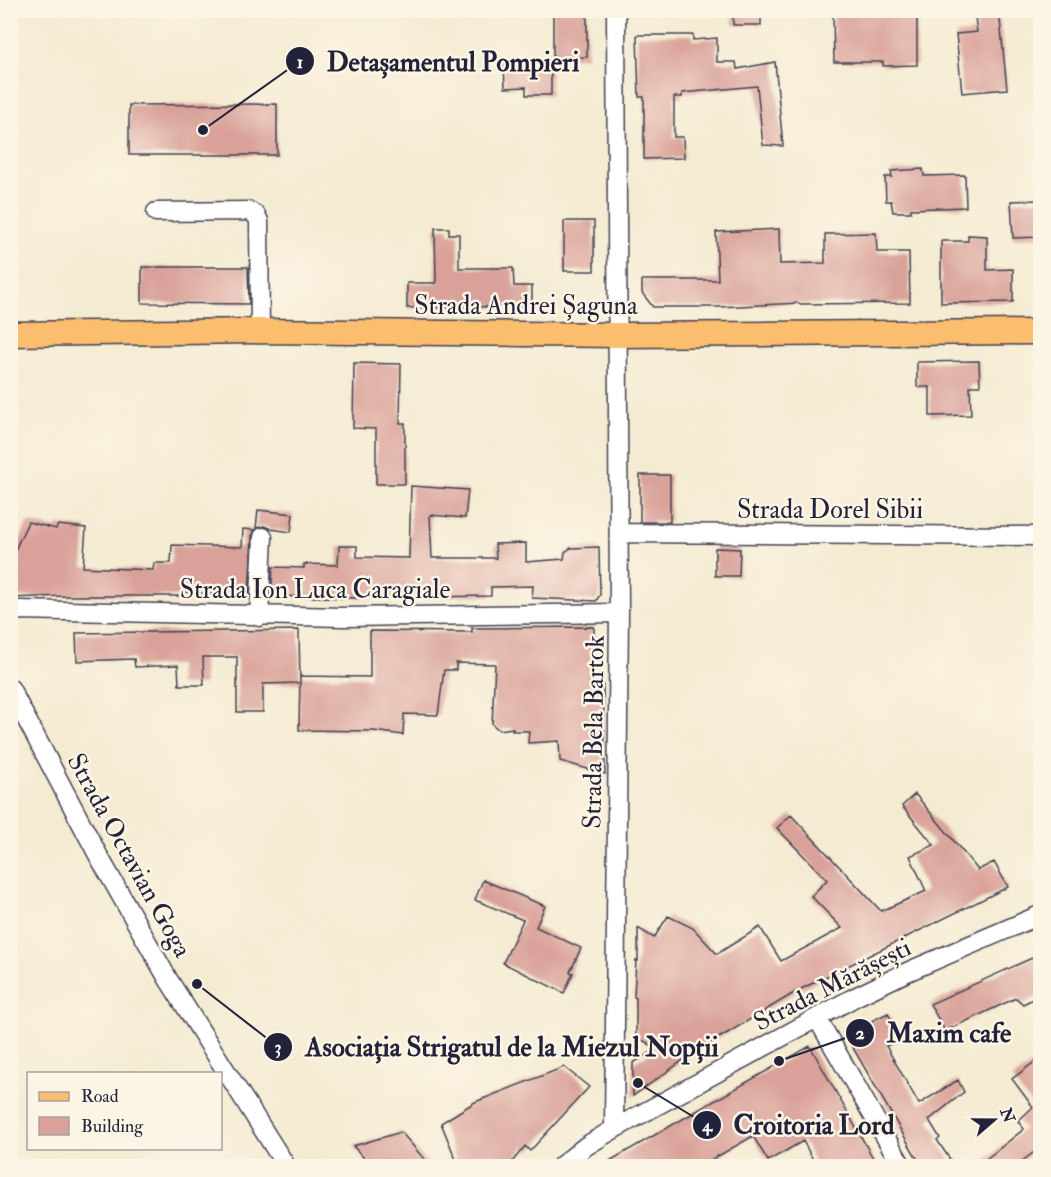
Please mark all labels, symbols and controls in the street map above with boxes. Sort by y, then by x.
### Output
callout: Detașamentul Pompieri [285,39,592,84]
text: Detașamentul Pompieri [327,46,579,80]
text: 1 [297,51,303,74]
street label: Strada Andrei Șaguna [414,290,638,322]
street label: Strada Dorel Sibii [737,494,923,526]
street label: Strada Ion Luca Caragiale [180,574,450,606]
street label: Strada Bela Bartok [576,634,612,829]
street label: Strada Octavian Goga [60,748,199,963]
street label: Strada Mărășești [748,931,917,1038]
callout: Maxim cafe [845,1010,1023,1055]
text: Maxim cafe [886,1017,1012,1050]
text: 2 [855,1022,865,1045]
callout: Asociația Strigatul de la Miezul Nopții [263,1024,730,1069]
text: Asociația Strigatul de la Miezul Nopții [304,1031,719,1065]
text: 3 [275,1036,282,1059]
legend [27,1072,222,1150]
text: Road [81,1085,119,1108]
north arrow [964,1090,1024,1150]
callout: Croitoria Lord [692,1102,907,1147]
text: N [995,1104,1019,1126]
text: Croitoria Lord [734,1109,895,1142]
text: 4 [701,1114,713,1137]
text: Building [81,1115,144,1138]

